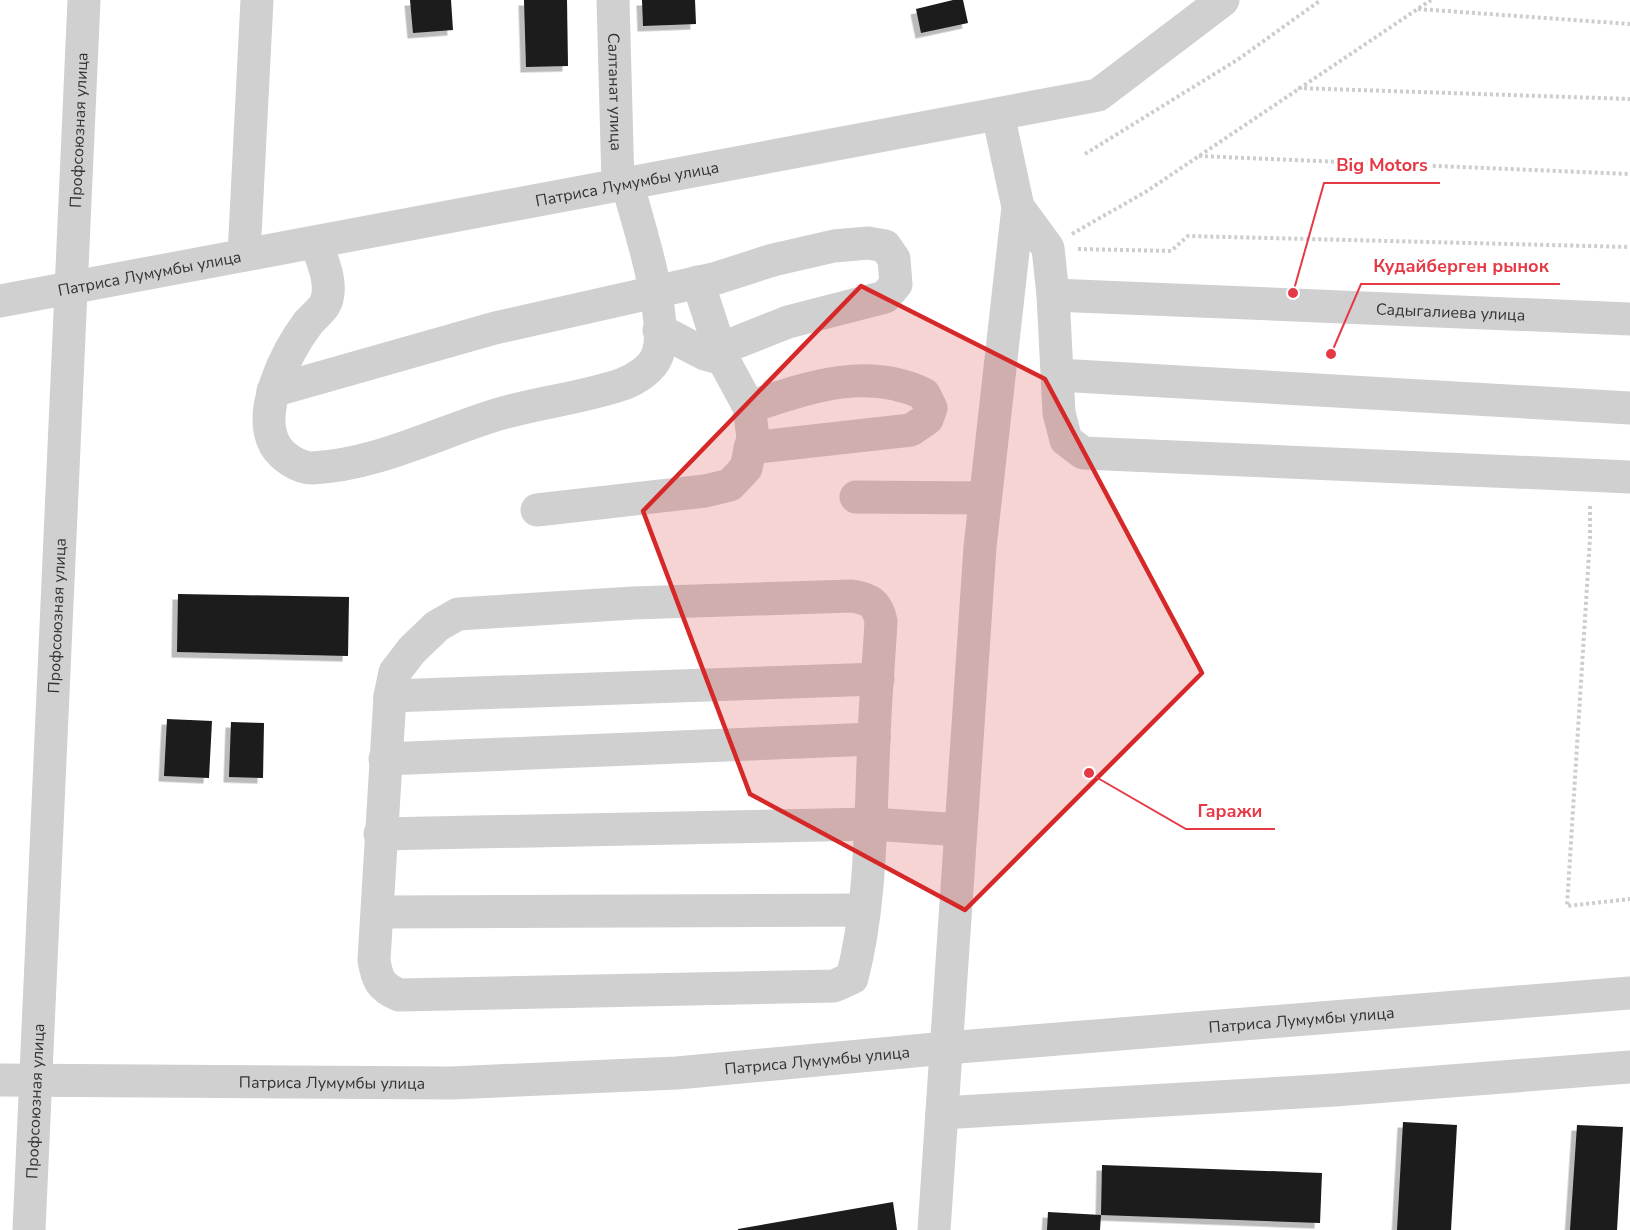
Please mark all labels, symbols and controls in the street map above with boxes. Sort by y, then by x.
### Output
street label: Салтанат улица [602,33,627,151]
street label: Профсоюзная улица [65,52,94,208]
callout: Big Motors [1324,147,1440,183]
text: Big Motors [1336,153,1428,177]
street label: Патриса Лумумбы улица [534,156,721,212]
street label: Патриса Лумумбы улица [56,246,243,302]
callout: Кудайберген рынок [1361,248,1560,284]
text: Кудайберген рынок [1373,254,1550,278]
street label: Садыгалиева улица [1376,298,1526,327]
street label: Профсоюзная улица [43,537,72,694]
callout: Гаражи [1186,793,1275,829]
text: Гаражи [1198,799,1262,823]
street label: Патриса Лумумбы улица [1208,1002,1395,1039]
street label: Профсоюзная улица [21,1023,50,1179]
street label: Патриса Лумумбы улица [723,1041,911,1081]
street label: Патриса Лумумбы улица [239,1072,425,1095]

